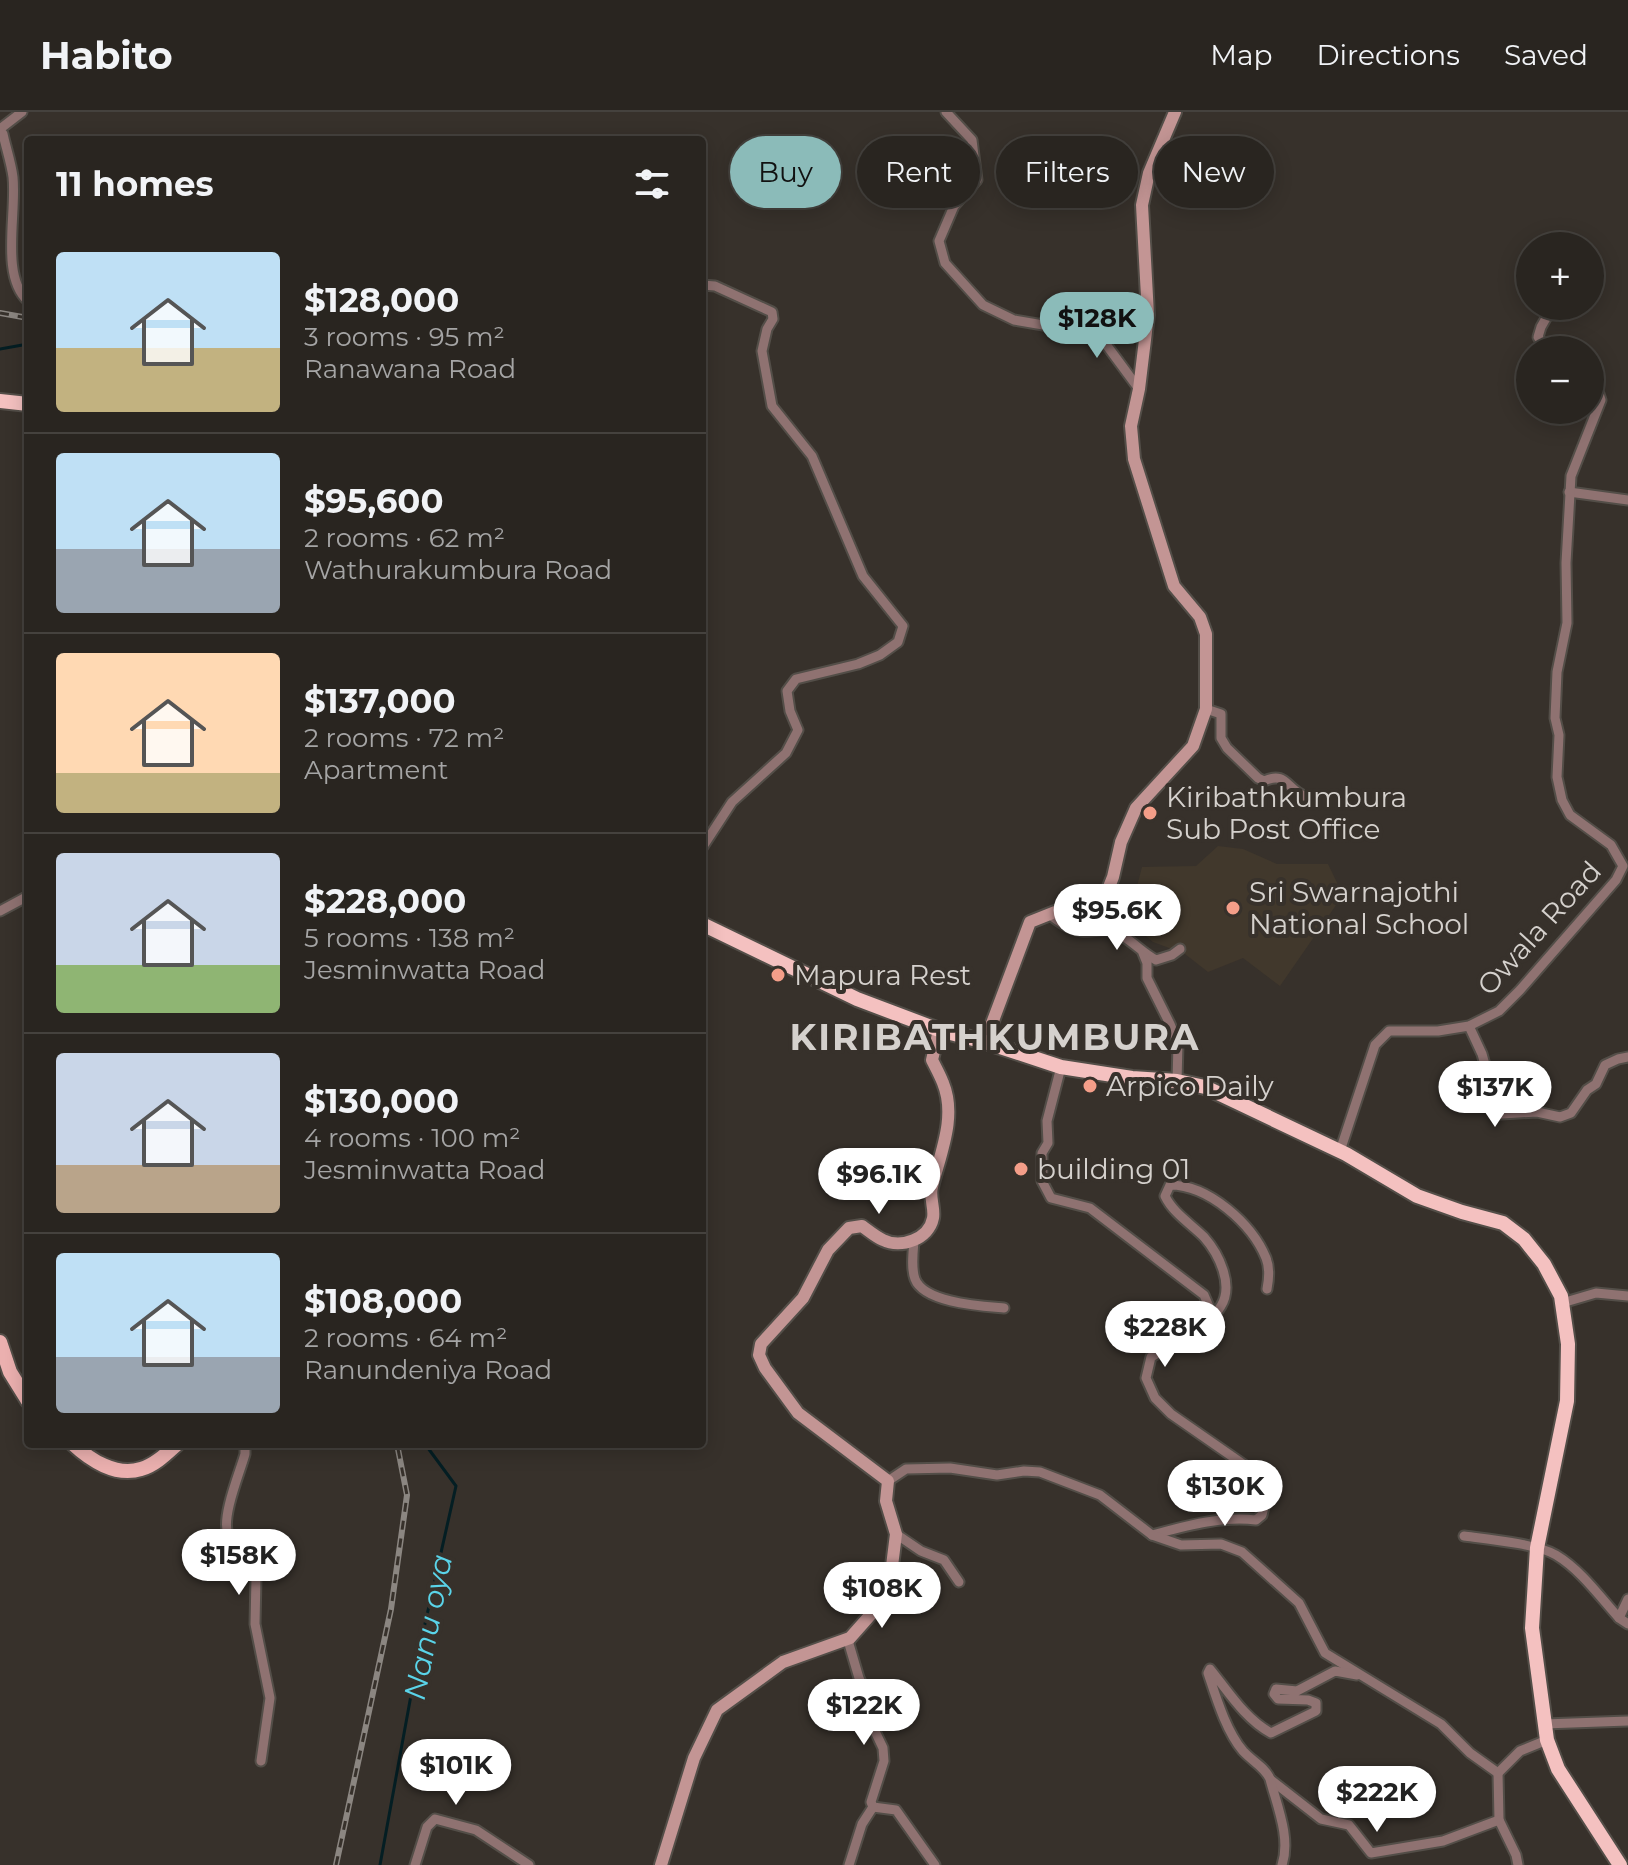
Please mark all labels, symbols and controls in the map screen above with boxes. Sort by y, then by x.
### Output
text: Habito [40,32,173,79]
text: Map [1210,38,1272,72]
text: Directions [1316,38,1460,72]
text: Saved [1504,38,1588,72]
chip: Buy [730,136,841,208]
chip: Rent [857,136,980,208]
chip: Filters [996,136,1138,208]
chip: New [1154,136,1274,208]
icon: filters [630,162,674,206]
text: 11 homes [56,163,214,205]
map controls [1516,232,1604,424]
button: + [1516,232,1604,320]
text: $128,000 [304,279,459,321]
icon: home [120,284,216,380]
pin: $128K [1041,292,1153,360]
text: $128K [1058,302,1136,334]
text: 3 rooms · 95 m² [304,321,505,353]
button: − [1516,336,1604,424]
text: Ranawana Road [304,353,516,385]
text: $95,600 [304,480,444,522]
icon: home [120,485,216,581]
text: 2 rooms · 62 m² [304,522,505,554]
text: Wathurakumbura Road [304,554,612,586]
text: $137,000 [304,680,456,722]
icon: home [120,685,216,781]
text: 2 rooms · 72 m² [304,722,504,754]
text: Apartment [304,754,448,786]
place label: Kiribathkumbura Sub Post Office [1166,780,1407,846]
marker: Kiribathkumbura Sub Post Office [1141,804,1159,822]
street label: Owala Road [1470,854,1608,1002]
place label: Sri Swarnajothi National School [1249,875,1469,941]
text: $228,000 [304,880,466,922]
pin: $95.6K [1052,884,1182,952]
icon: home [120,885,216,981]
text: $95.6K [1072,894,1162,926]
marker: Sri Swarnajothi National School [1224,899,1242,917]
text: 5 rooms · 138 m² [304,922,515,954]
text: Jesminwatta Road [304,954,545,986]
place label: Mapura Rest [794,958,971,992]
marker: Mapura Rest [769,966,787,984]
district label: KIRIBATHKUMBURA [790,1015,1200,1059]
pin: $137K [1439,1061,1551,1129]
place label: Arpico Daily [1106,1069,1275,1103]
text: $137K [1456,1071,1534,1103]
marker: Arpico Daily [1081,1077,1099,1095]
text: $130,000 [304,1080,459,1122]
icon: home [120,1085,216,1181]
text: 4 rooms · 100 m² [304,1122,521,1154]
pin: $96.1K [814,1148,944,1216]
place label: building 01 [1037,1152,1190,1186]
text: Jesminwatta Road [304,1154,545,1186]
text: $96.1K [836,1158,922,1190]
marker: building 01 [1012,1160,1030,1178]
text: $108,000 [304,1280,462,1322]
icon: home [120,1285,216,1381]
pin: $228K [1109,1301,1221,1369]
text: $228K [1123,1311,1207,1343]
text: 2 rooms · 64 m² [304,1322,507,1354]
text: Ranundeniya Road [304,1354,552,1386]
pin: $130K [1169,1460,1281,1528]
text: $130K [1186,1470,1264,1502]
pin: $158K [183,1529,295,1597]
text: $158K [200,1539,278,1571]
water label: Nanu oya [396,1551,460,1703]
pin: $108K [826,1562,938,1630]
text: $108K [842,1572,922,1604]
pin: $122K [808,1679,920,1747]
text: $122K [826,1689,902,1721]
pin: $101K [400,1739,512,1807]
text: $101K [419,1749,493,1781]
pin: $222K [1321,1766,1433,1834]
text: $222K [1336,1776,1418,1808]

